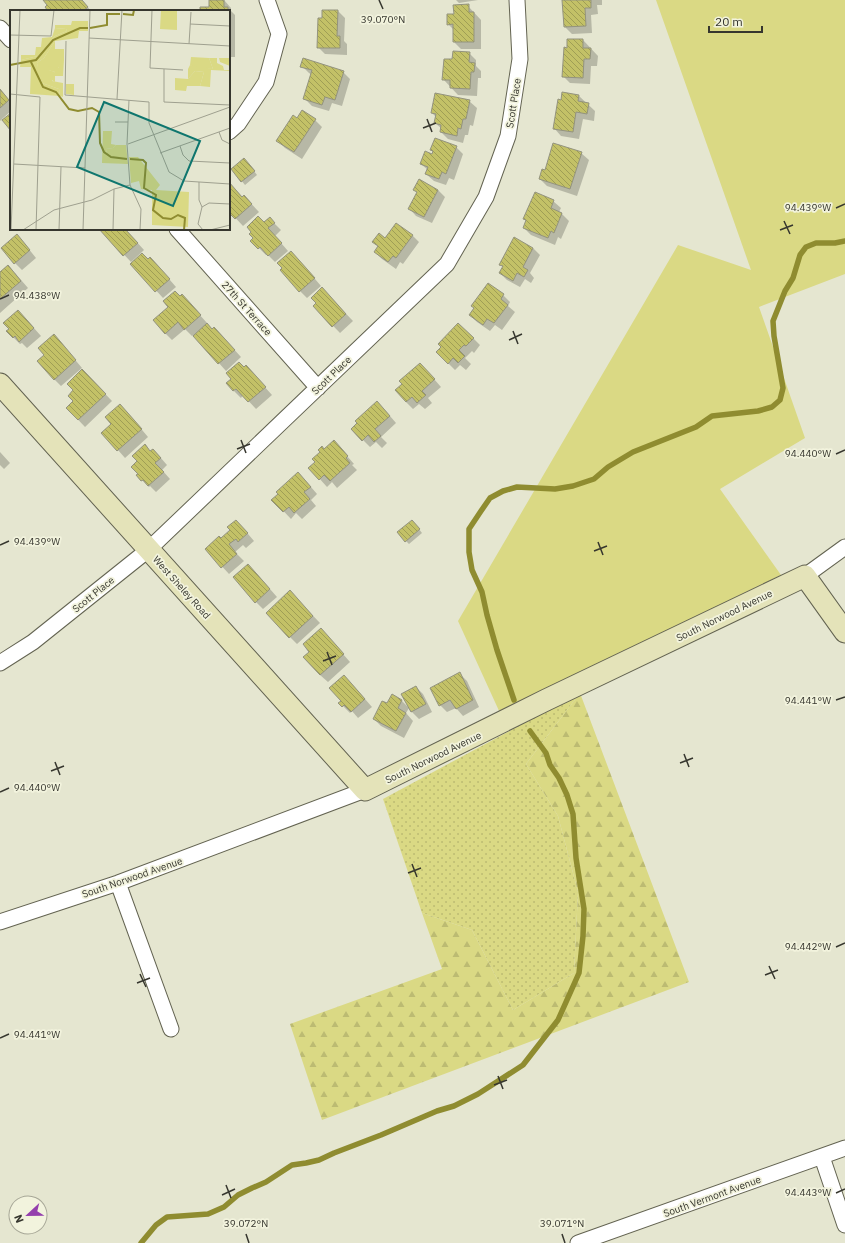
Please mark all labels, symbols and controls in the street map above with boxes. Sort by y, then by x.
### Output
scale bar [709,8,762,34]
inset map [10,10,230,230]
text: 39.070°N [361,13,405,26]
text: 20 m [715,14,743,29]
street label: Scott Place [503,77,524,129]
text: 94.439°W [785,201,831,214]
street label: 27th St Terrace [219,278,275,339]
text: 94.438°W [14,289,60,302]
street label: Scott Place [309,353,354,397]
text: 94.440°W [785,447,831,460]
text: 94.439°W [14,535,60,548]
street label: West Sheley Road [150,553,213,622]
street label: Scott Place [70,573,117,615]
street label: South Norwood Avenue [674,586,775,644]
text: 94.441°W [785,694,831,707]
street label: South Norwood Avenue [383,728,484,786]
text: 94.440°W [14,781,60,794]
street label: South Norwood Avenue [80,854,185,901]
text: 94.442°W [785,940,831,953]
text: 94.441°W [14,1028,60,1041]
street label: South Vermont Avenue [662,1173,763,1220]
text: 94.443°W [785,1186,831,1199]
north arrow [8,1195,48,1235]
text: N [11,1212,27,1225]
text: 39.072°N [224,1217,268,1230]
text: 39.071°N [540,1217,584,1230]

